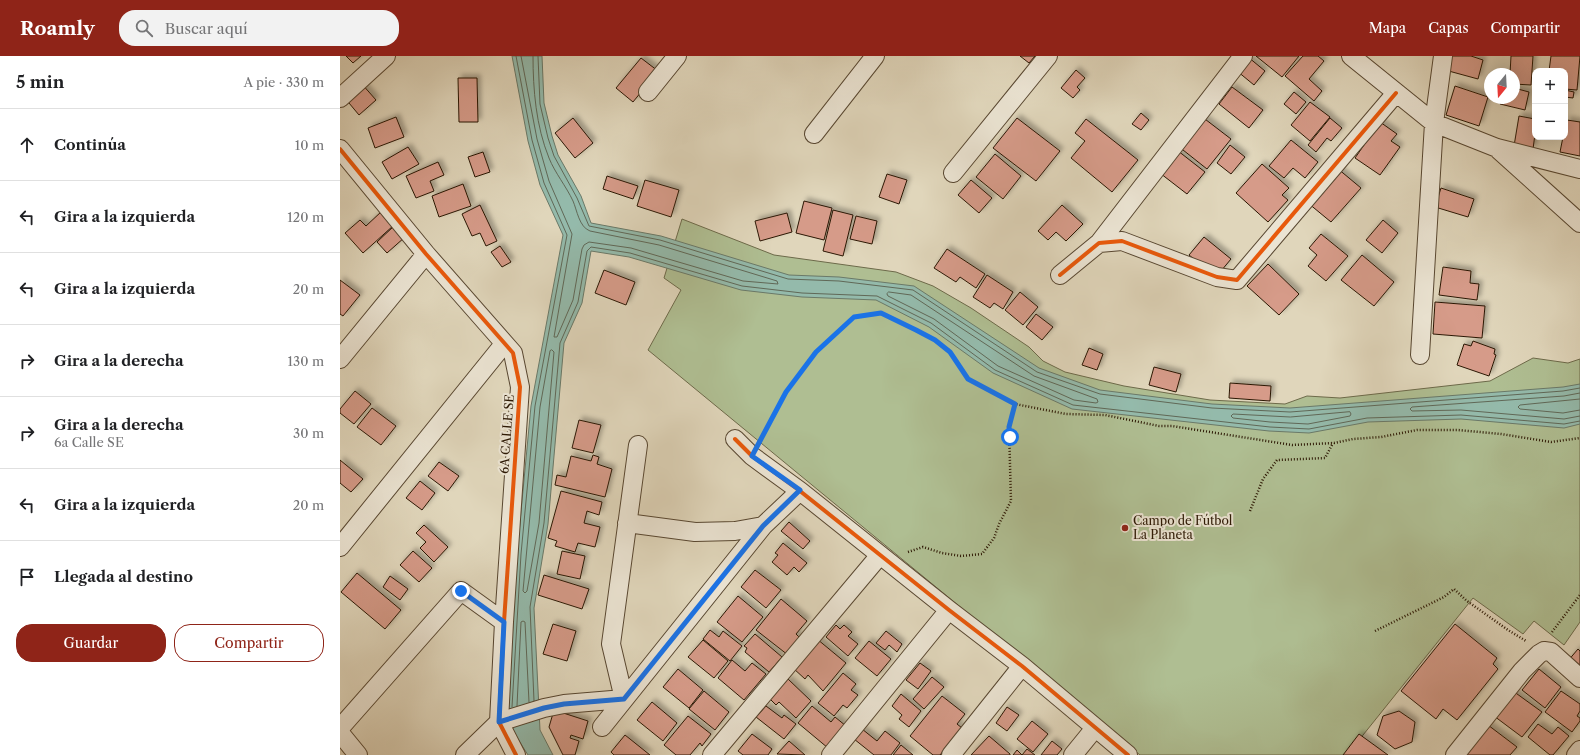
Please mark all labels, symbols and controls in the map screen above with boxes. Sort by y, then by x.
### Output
search box [119,10,399,46]
text: Roamly [20,17,95,40]
icon: search [133,17,155,39]
text: Buscar aquí [165,19,248,38]
text: Mapa [1369,19,1406,37]
text: Capas [1428,19,1469,37]
text: Compartir [1491,19,1560,37]
north arrow [1484,68,1520,104]
map controls [1532,68,1568,140]
button: + [1532,68,1568,104]
text: 5 min [16,72,64,92]
text: A pie · 330 m [243,74,324,90]
button: − [1532,104,1568,140]
icon: ahead [16,134,38,156]
text: Continúa [54,135,126,154]
text: 10 m [295,137,324,153]
icon: left [16,206,38,228]
text: Gira a la izquierda [54,207,195,226]
text: 120 m [287,209,324,225]
icon: left [16,278,38,300]
text: Gira a la izquierda [54,279,195,298]
text: 20 m [293,281,324,297]
icon: right [16,350,38,372]
text: Gira a la derecha [54,351,184,370]
text: 130 m [288,353,324,369]
street label: 6A CALLE SE [496,394,517,474]
text: Gira a la derecha [54,415,184,434]
icon: right [16,422,38,444]
text: 30 m [293,425,324,441]
route start [1001,428,1019,446]
text: 6a Calle SE [54,434,124,450]
icon: left [16,494,38,516]
text: Gira a la izquierda [54,495,195,514]
text: 20 m [293,497,324,513]
place label: Campo de Fútbol La Planeta [1133,513,1233,542]
marker: Campo de Fútbol La Planeta [1120,523,1130,533]
icon: arrive [16,566,38,588]
text: Llegada al destino [54,567,193,586]
route end [452,582,470,600]
button: Guardar [16,624,166,662]
button: Compartir [174,624,324,662]

